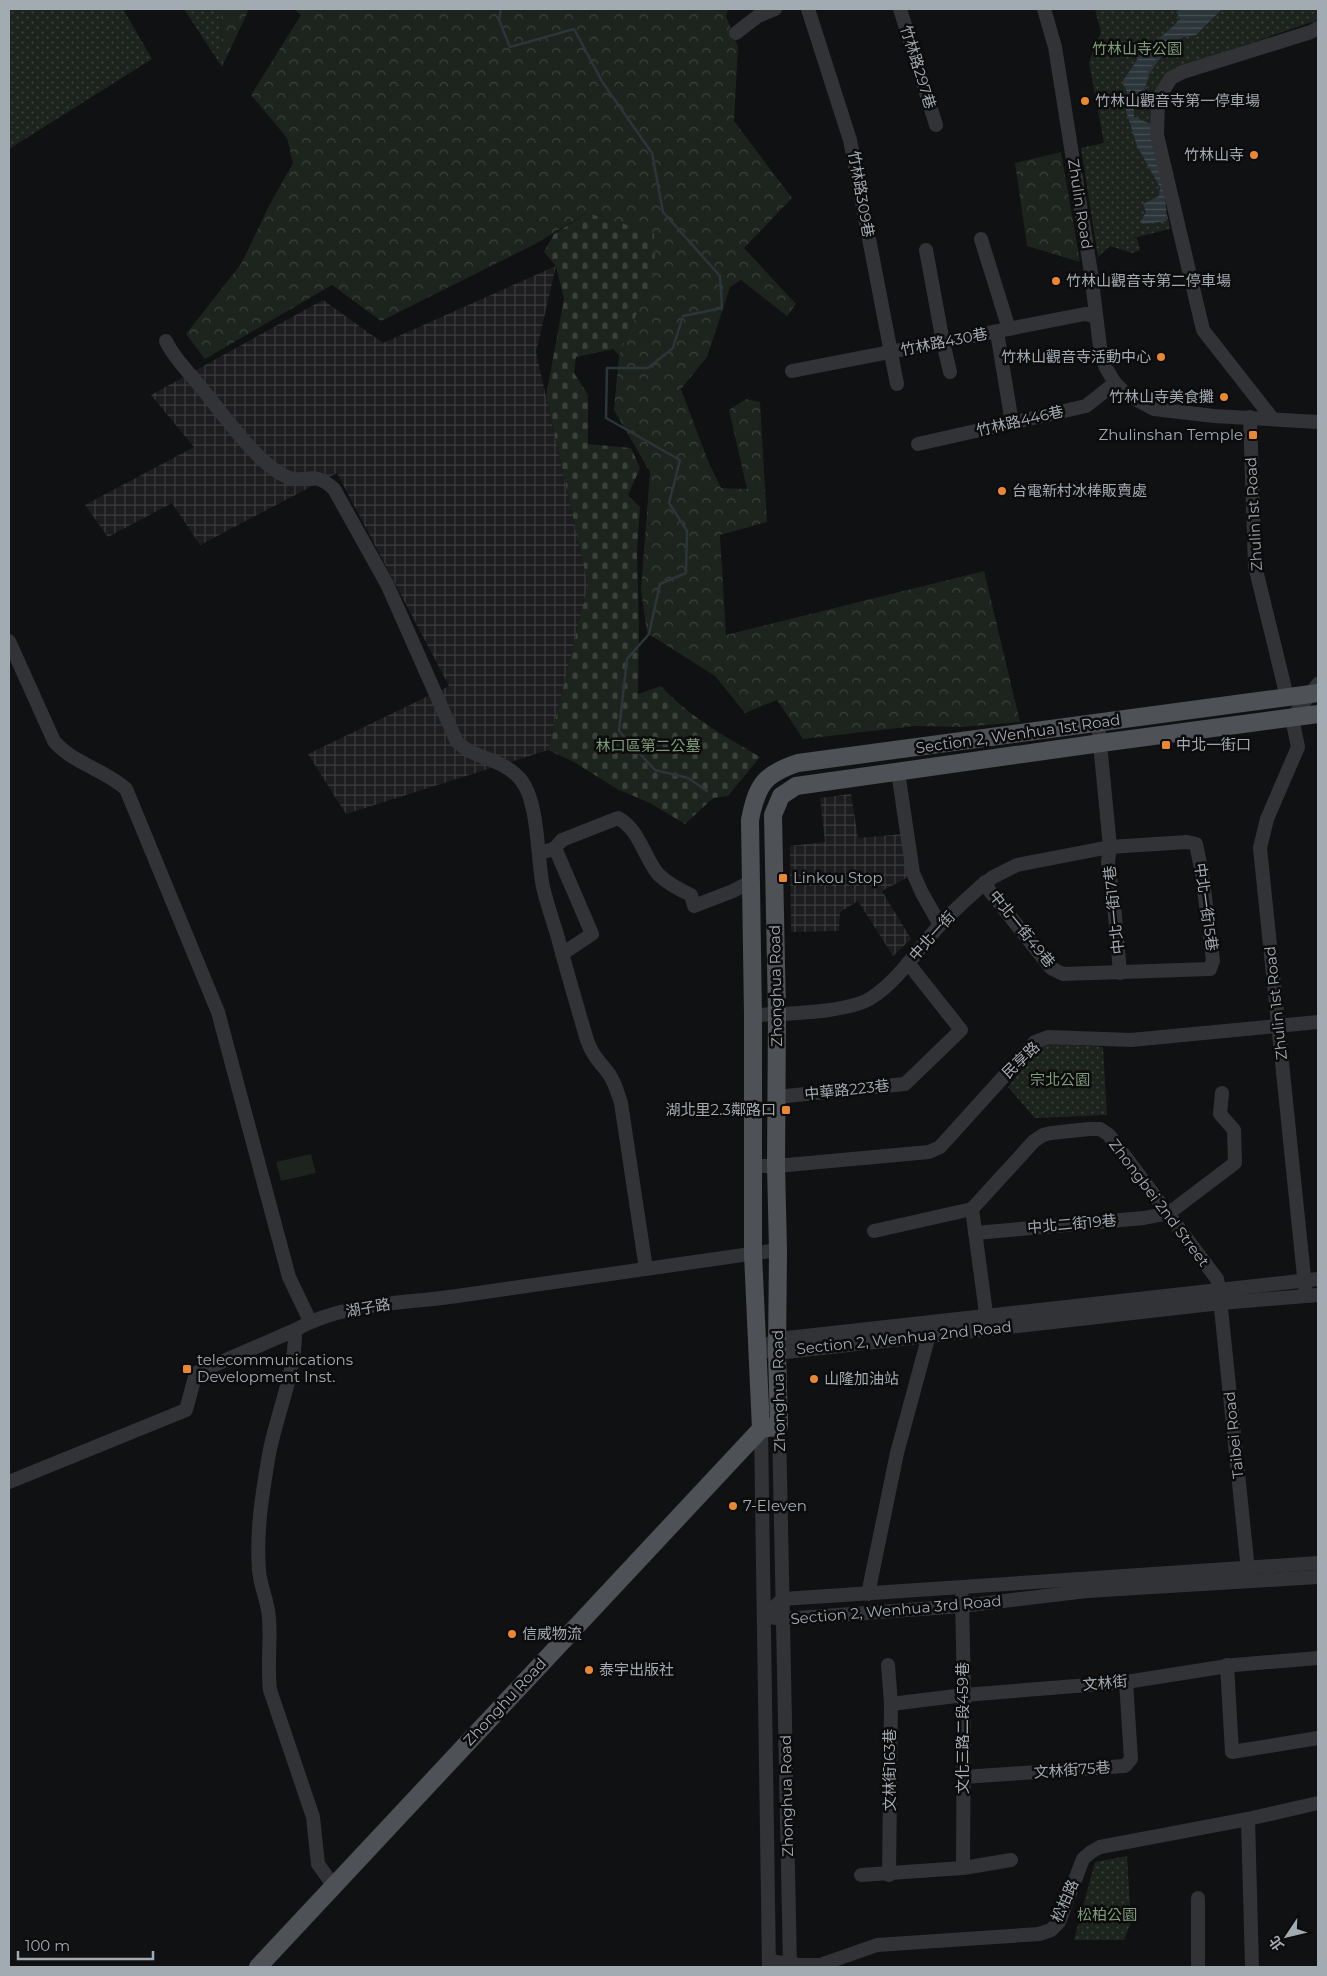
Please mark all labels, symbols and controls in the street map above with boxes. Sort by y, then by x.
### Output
street label: 竹林路297巷 [897,23,940,111]
park label: 竹林山寺公園 [1092,39,1182,58]
place label: 竹林山觀音寺第一停車場 [1095,91,1260,110]
marker: 竹林山觀音寺第一停車場 [1079,95,1091,107]
place label: 竹林山寺 [1184,145,1244,164]
street label: 竹林路309巷 [845,149,878,239]
marker: 竹林山寺 [1248,149,1260,161]
street label: Zhulin Road [1064,157,1097,251]
place label: 竹林山觀音寺第二停車場 [1066,271,1231,290]
marker: 竹林山觀音寺第二停車場 [1050,275,1062,287]
street label: 竹林路430巷 [899,324,989,359]
place label: 竹林山觀音寺活動中心 [1001,347,1151,366]
marker: 竹林山觀音寺活動中心 [1155,351,1167,363]
place label: 竹林山寺美食攤 [1109,387,1214,406]
marker: 竹林山寺美食攤 [1218,391,1230,403]
street label: 竹林路446巷 [974,401,1065,440]
place label: Zhulinshan Temple [1098,425,1243,444]
marker: Zhulinshan Temple [1247,429,1259,441]
street label: Zhulin 1st Road [1241,457,1266,571]
place label: 台電新村冰棒販賣處 [1012,481,1147,500]
marker: 台電新村冰棒販賣處 [996,485,1008,497]
street label: Section 2, Wenhua 1st Road [915,710,1121,757]
place label: 中北一街口 [1176,735,1251,754]
park label: 林口區第二公墓 [595,736,701,755]
marker: 中北一街口 [1160,739,1172,751]
street label: 中北一街15巷 [1191,862,1222,952]
street label: 中北一街17巷 [1099,865,1128,955]
place label: Linkou Stop [793,868,883,887]
marker: Linkou Stop [777,872,789,884]
street label: 中北一街49巷 [985,886,1059,971]
street label: 中北一街 [904,907,959,964]
street label: Zhonghua Road [765,925,786,1047]
street label: Zhulin 1st Road [1260,945,1291,1061]
street label: 民享路 [998,1037,1043,1082]
park label: 宗北公園 [1030,1070,1090,1089]
street label: 中華路223巷 [803,1076,890,1103]
place label: 湖北里2.3鄰路口 [666,1100,776,1119]
marker: 湖北里2.3鄰路口 [780,1104,792,1116]
street label: Zhongbei 2nd Street [1105,1135,1214,1270]
street label: 中北二街19巷 [1027,1210,1117,1237]
street label: 湖子路 [344,1294,392,1321]
street label: Section 2, Wenhua 2nd Road [795,1317,1012,1358]
street label: Zhonghua Road [768,1330,789,1452]
place label: telecommunications Development Inst. [197,1350,353,1386]
marker: telecommunications Development Inst. [181,1363,193,1375]
place label: 山隆加油站 [824,1369,899,1388]
marker: 山隆加油站 [808,1373,820,1385]
street label: Taibei Road [1219,1391,1248,1480]
place label: 7-Eleven [743,1496,807,1515]
marker: 7-Eleven [727,1500,739,1512]
street label: Section 2, Wenhua 3rd Road [790,1591,1002,1628]
place label: 信威物流 [522,1624,582,1643]
marker: 信威物流 [506,1628,518,1640]
street label: Zhonghu Road [459,1654,550,1749]
place label: 泰宇出版社 [599,1660,674,1679]
street label: 文化三路二段459巷 [953,1662,972,1794]
marker: 泰宇出版社 [583,1664,595,1676]
street label: 文林街 [1082,1671,1128,1694]
street label: 文林街163巷 [880,1728,899,1812]
street label: Zhonghua Road [776,1735,797,1857]
street label: 文林街75巷 [1033,1757,1111,1782]
street label: 松柏路 [1047,1876,1082,1925]
park label: 松柏公園 [1077,1905,1137,1924]
north arrow [1262,1911,1312,1961]
scale bar [18,1928,152,1960]
text: 北 [1265,1933,1288,1954]
text: 100 m [25,1936,70,1955]

